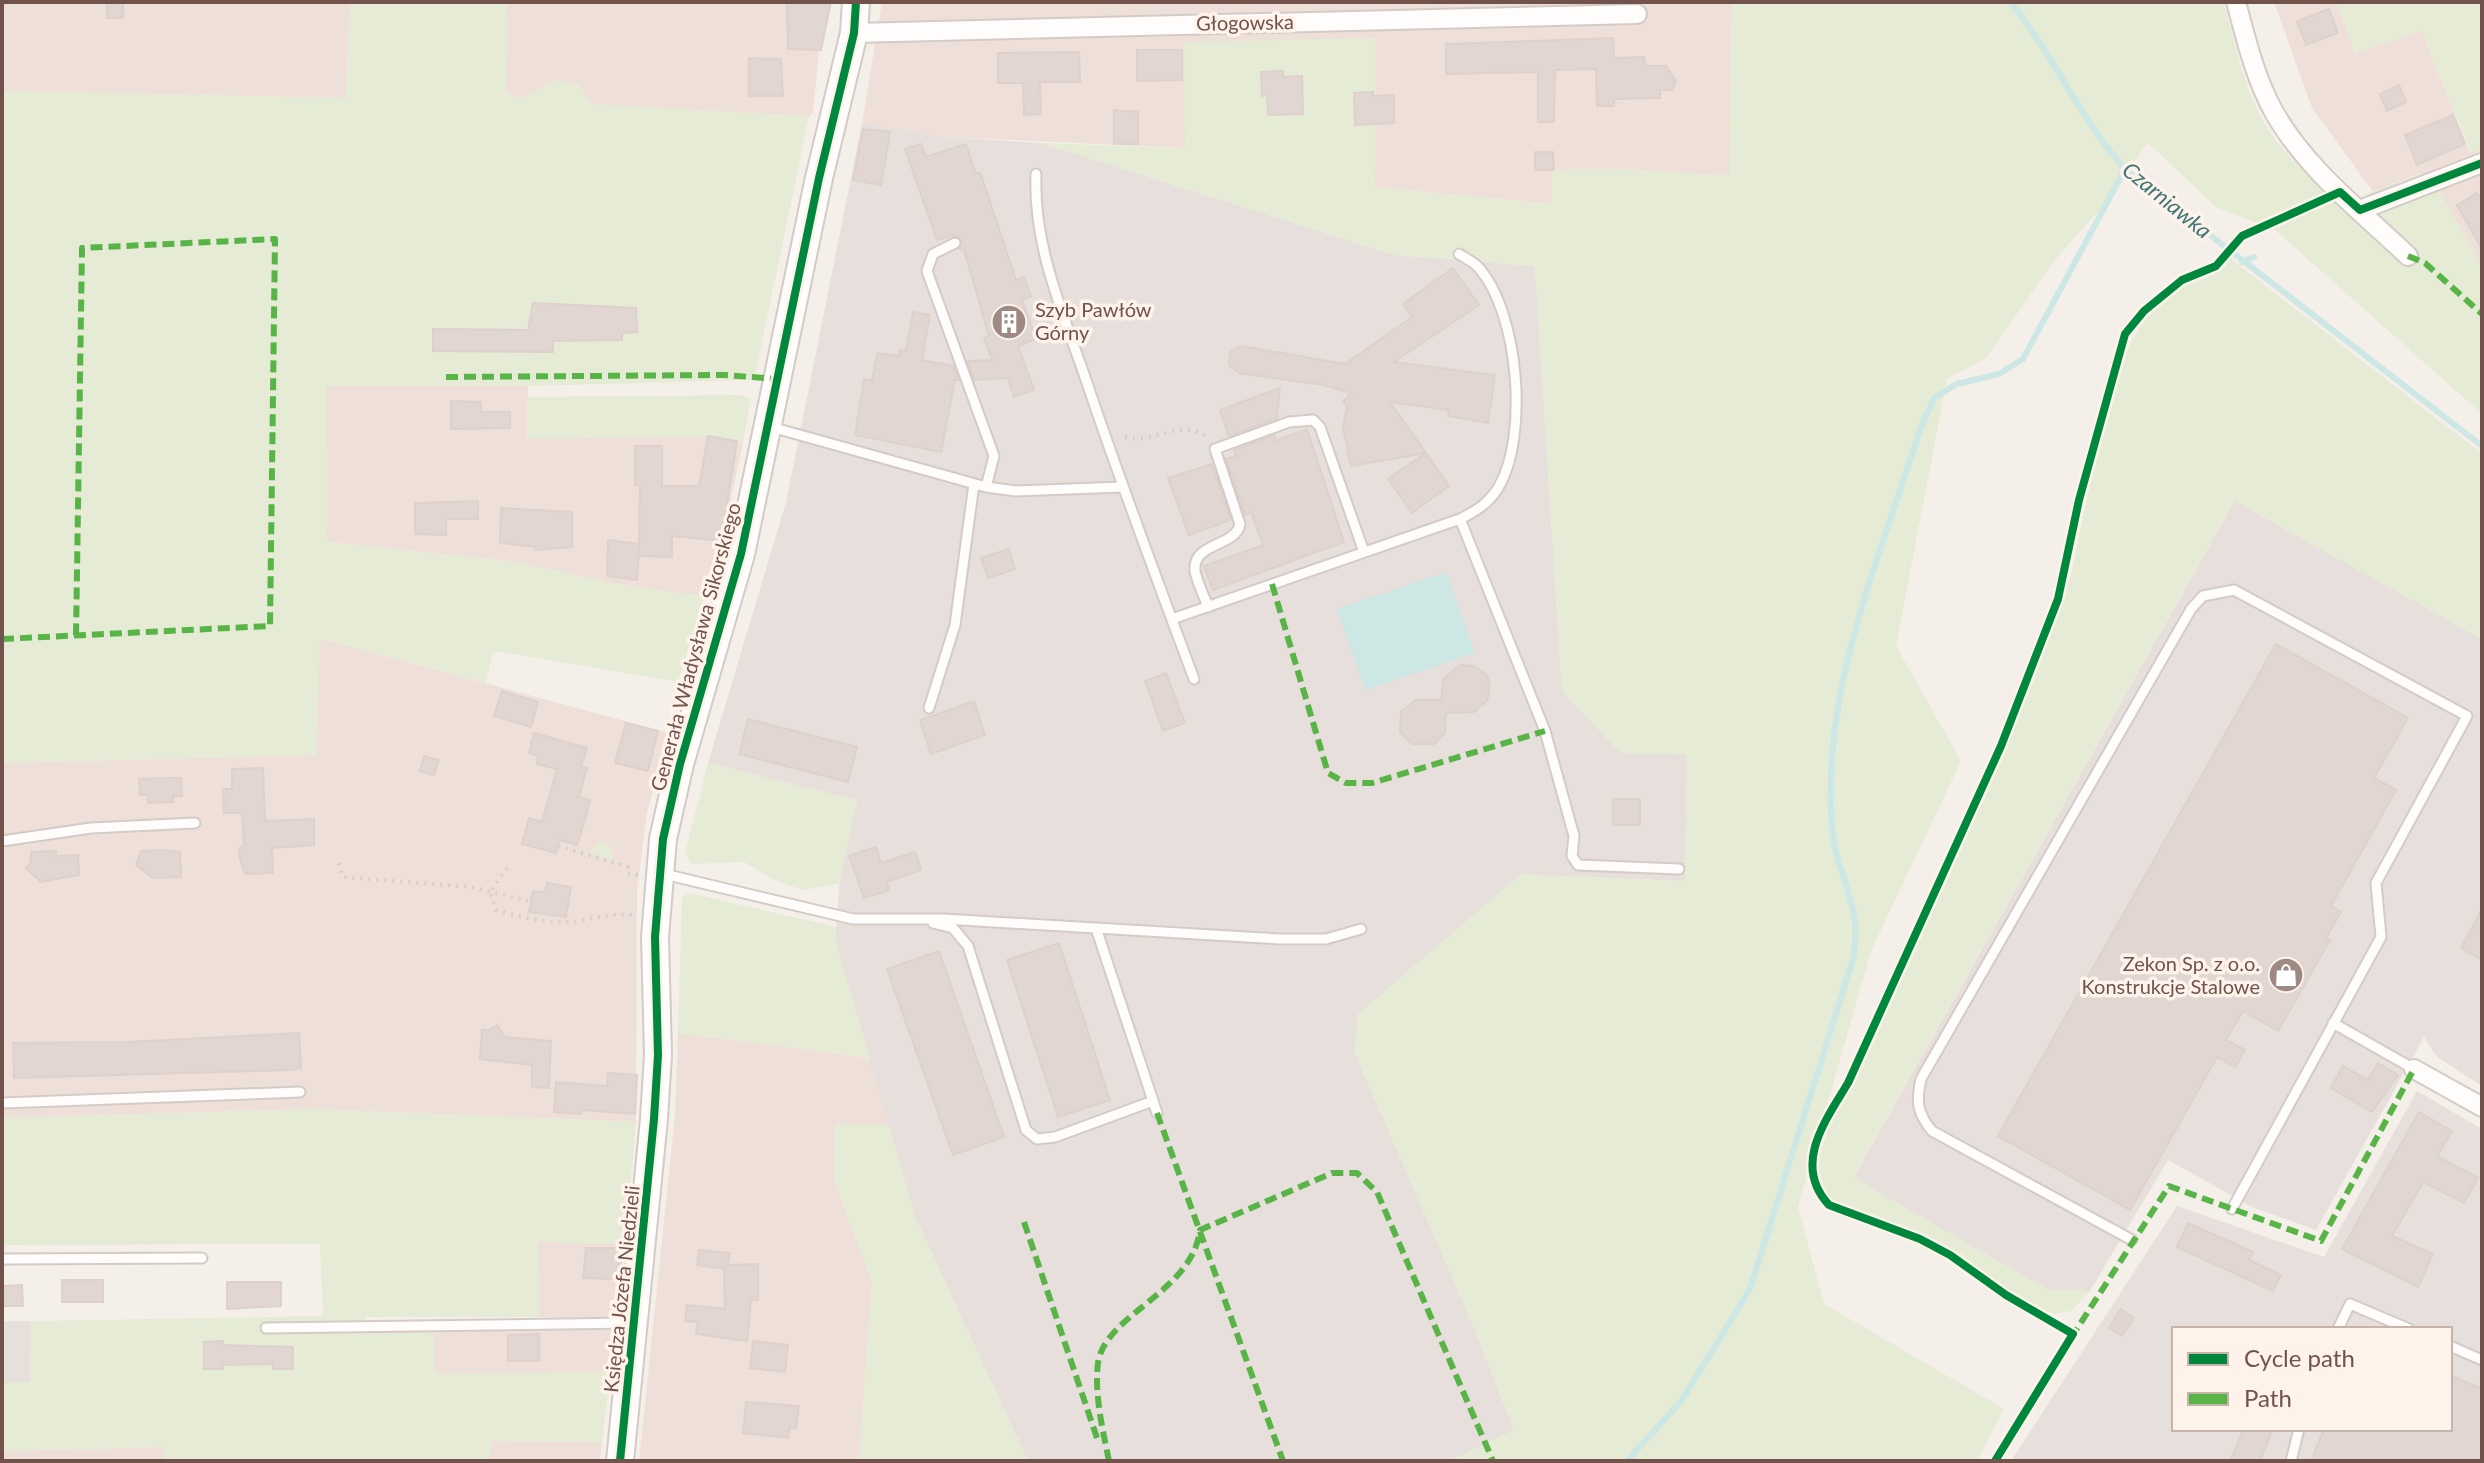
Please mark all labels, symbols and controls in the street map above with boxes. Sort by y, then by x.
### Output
street label: Głogowska [1196,9,1294,35]
water label: Czarniawka [2117,156,2217,244]
place label: Szyb Pawłów Górny [1035,297,1152,344]
building icon: Szyb Pawłów Górny [990,303,1028,341]
street label: Generała Władysława Sikorskiego [645,500,745,794]
place label: Zekon Sp. z o.o. Konstrukcje Stalowe [2082,951,2260,998]
shop icon: Zekon Sp. z o.o. Konstrukcje Stalowe [2267,956,2305,994]
street label: Księdza Józefa Niedzieli [598,1184,644,1394]
legend [2172,1327,2452,1431]
text: Cycle path [2244,1343,2355,1372]
text: Path [2244,1383,2292,1412]

